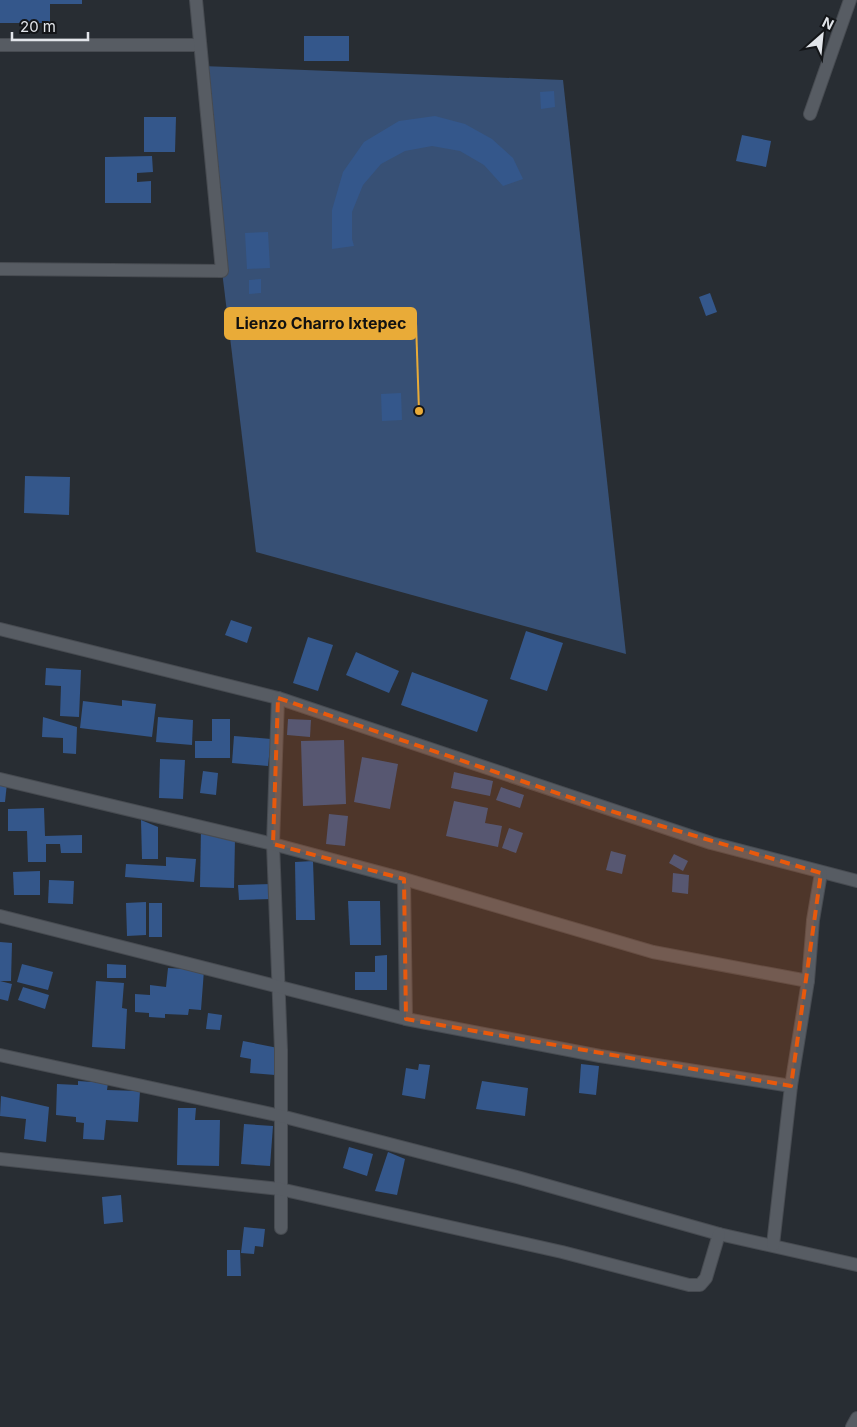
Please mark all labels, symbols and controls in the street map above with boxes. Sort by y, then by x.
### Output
scale bar [12,10,89,42]
north arrow [797,10,847,60]
text: N [820,13,837,33]
text: 20 m [20,17,56,36]
callout: Lienzo Charro Ixtepec [225,308,416,339]
text: Lienzo Charro Ixtepec [235,313,407,333]

